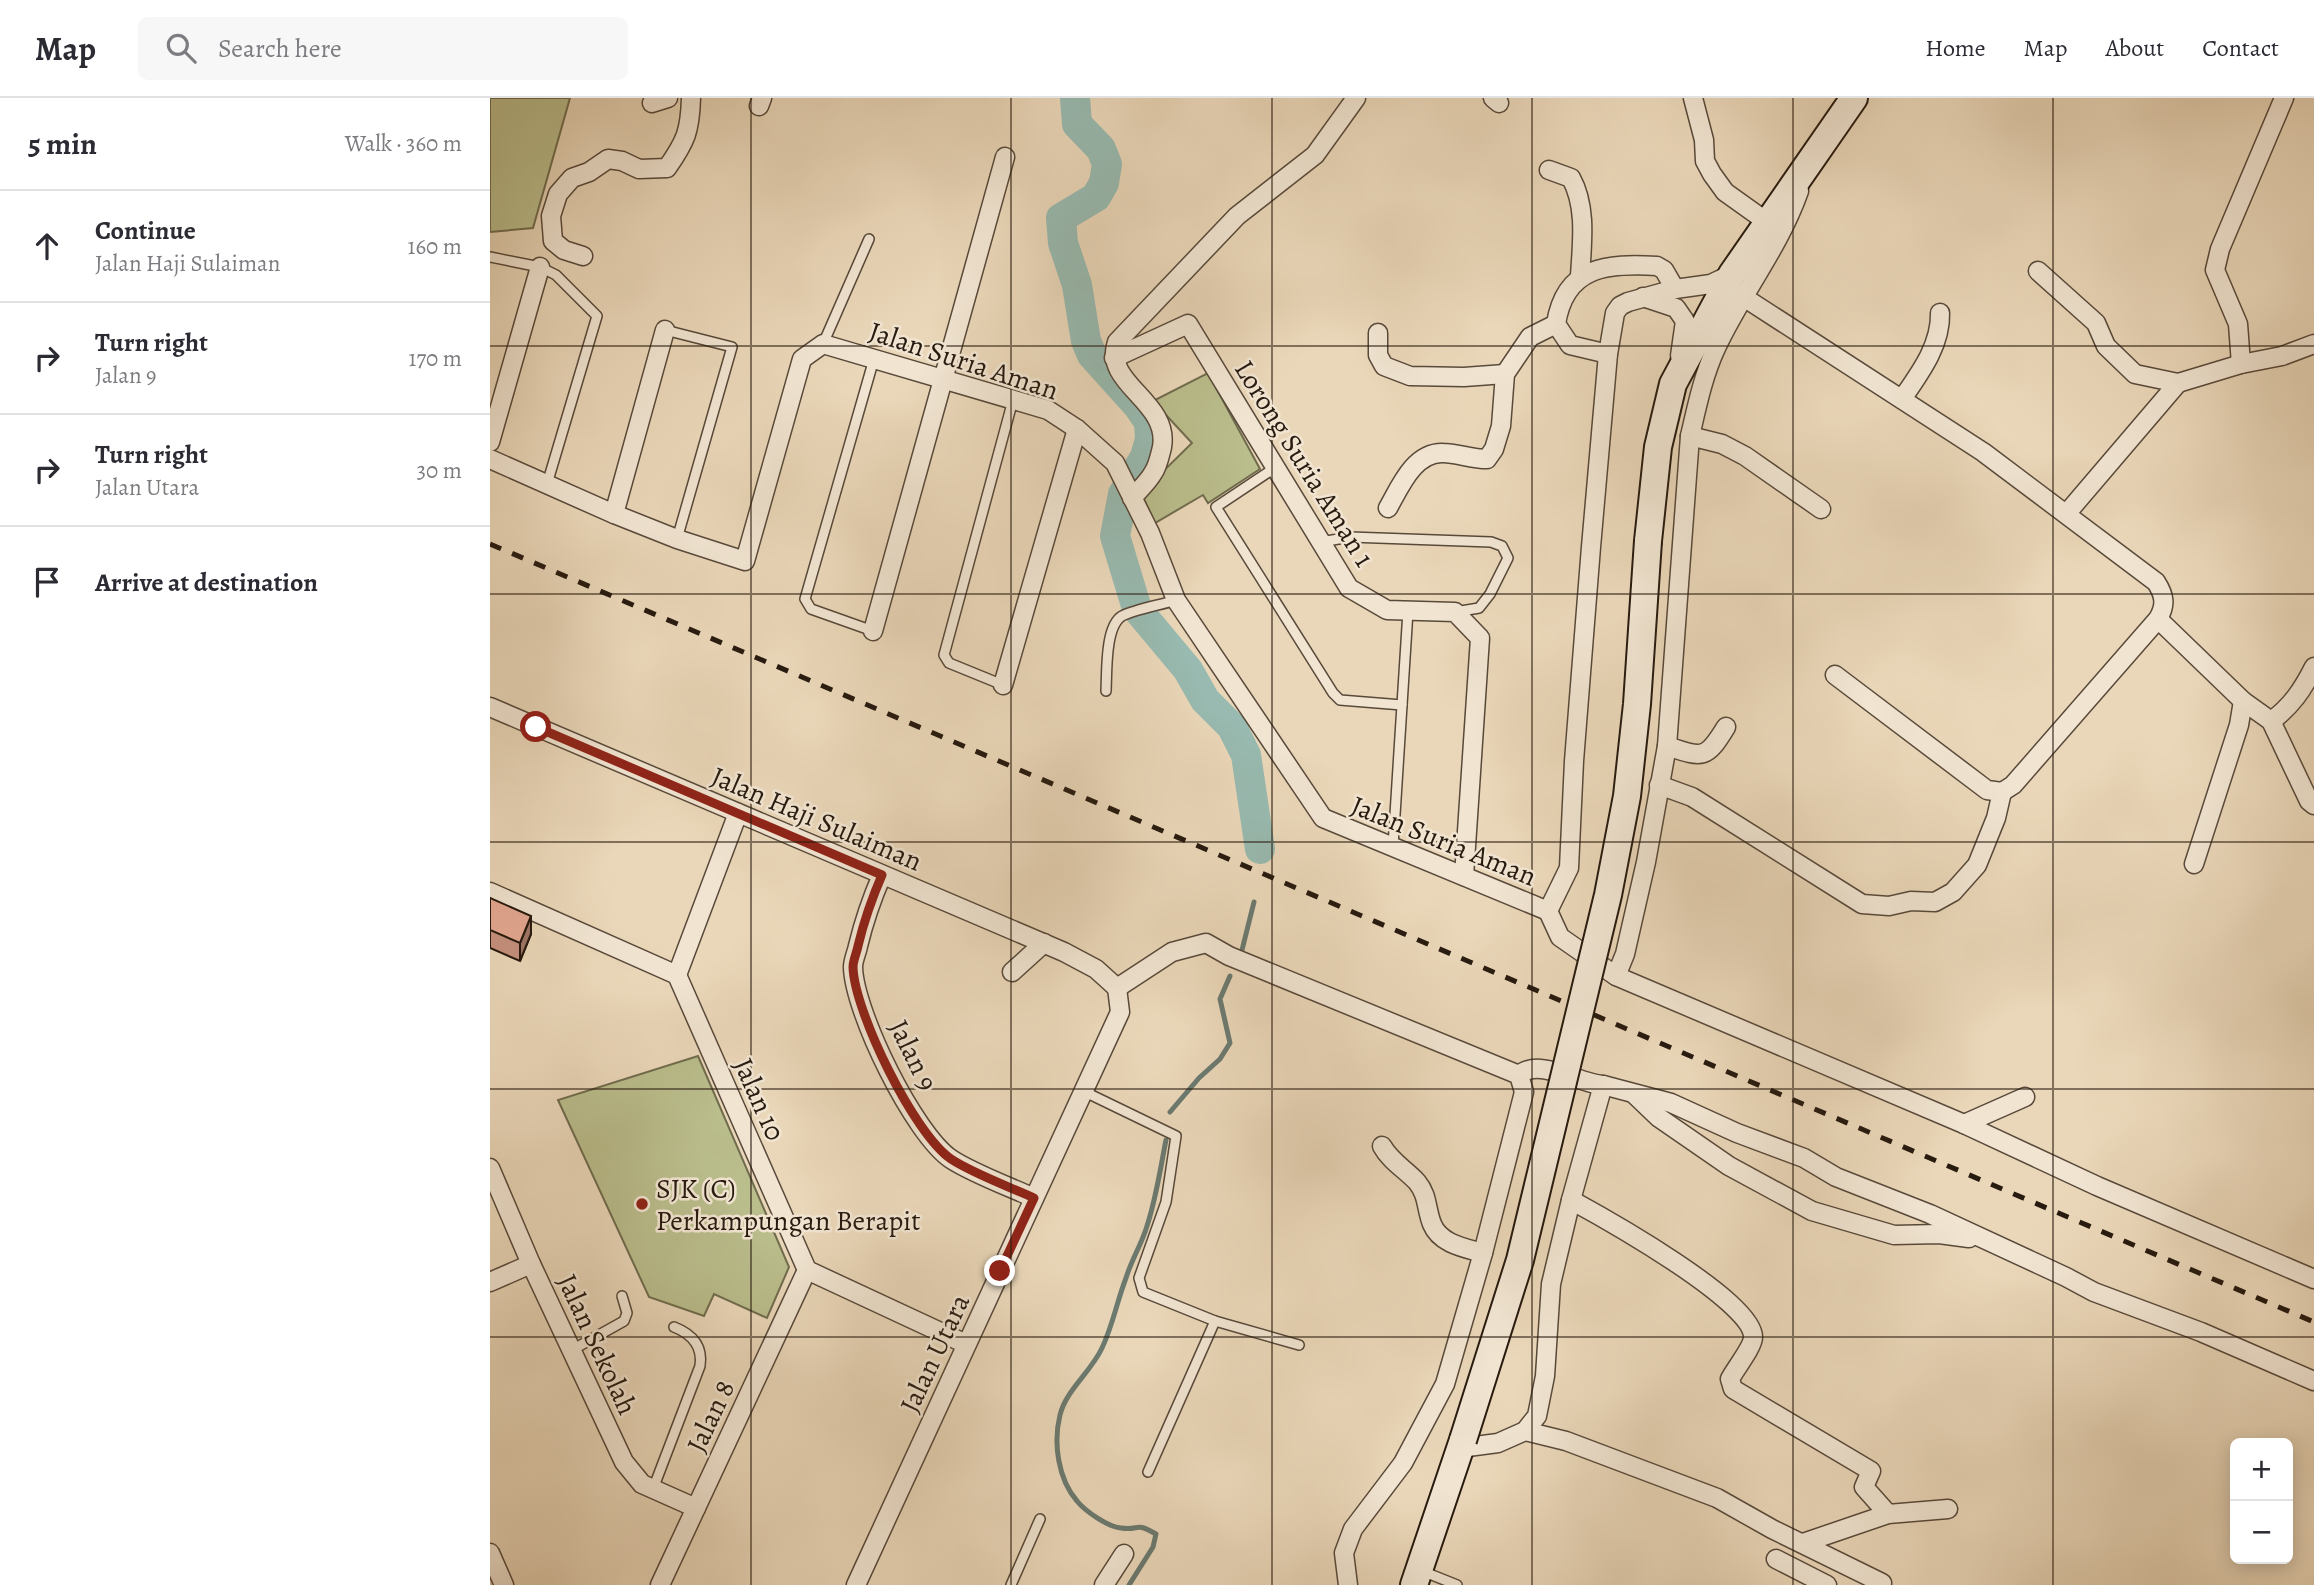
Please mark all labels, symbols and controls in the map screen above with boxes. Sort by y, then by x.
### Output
search box [138,17,628,80]
text: Map [35,26,96,71]
icon: search [162,29,200,67]
text: Search here [218,31,342,66]
text: Home [1925,32,1986,64]
text: Map [2024,32,2068,64]
text: About [2106,32,2164,64]
text: Contact [2202,32,2279,64]
text: 5 min [28,124,97,164]
text: Walk · 360 m [345,128,462,159]
text: Continue [95,213,196,248]
icon: ahead [28,227,66,265]
text: 160 m [408,231,462,262]
text: Jalan Haji Sulaiman [95,248,280,279]
street label: Jalan Suria Aman [864,312,1063,409]
text: Turn right [95,325,208,360]
icon: right [28,339,66,377]
text: 170 m [409,343,462,374]
street label: Lorong Suria Aman 1 [1225,353,1383,574]
text: Jalan 9 [95,360,157,391]
text: Turn right [95,437,208,472]
icon: right [28,451,66,489]
text: 30 m [416,455,462,486]
text: Jalan Utara [95,472,199,503]
icon: arrive [28,563,66,601]
text: Arrive at destination [95,565,318,600]
route start [520,711,551,742]
street label: Jalan Haji Sulaiman [705,757,928,880]
street label: Jalan Suria Aman [1345,786,1542,895]
street label: Jalan 9 [880,1013,947,1097]
street label: Jalan 10 [724,1052,794,1147]
place label: SJK (C) Perkampungan Berapit [656,1170,920,1240]
marker: SJK (C) Perkampungan Berapit [634,1196,650,1212]
route end [984,1255,1015,1286]
street label: Jalan Sekolah [548,1268,646,1421]
street label: Jalan Utara [891,1288,979,1419]
street label: Jalan 8 [678,1374,744,1459]
map controls [2230,1438,2293,1564]
button: + [2230,1438,2293,1501]
button: − [2230,1501,2293,1564]

